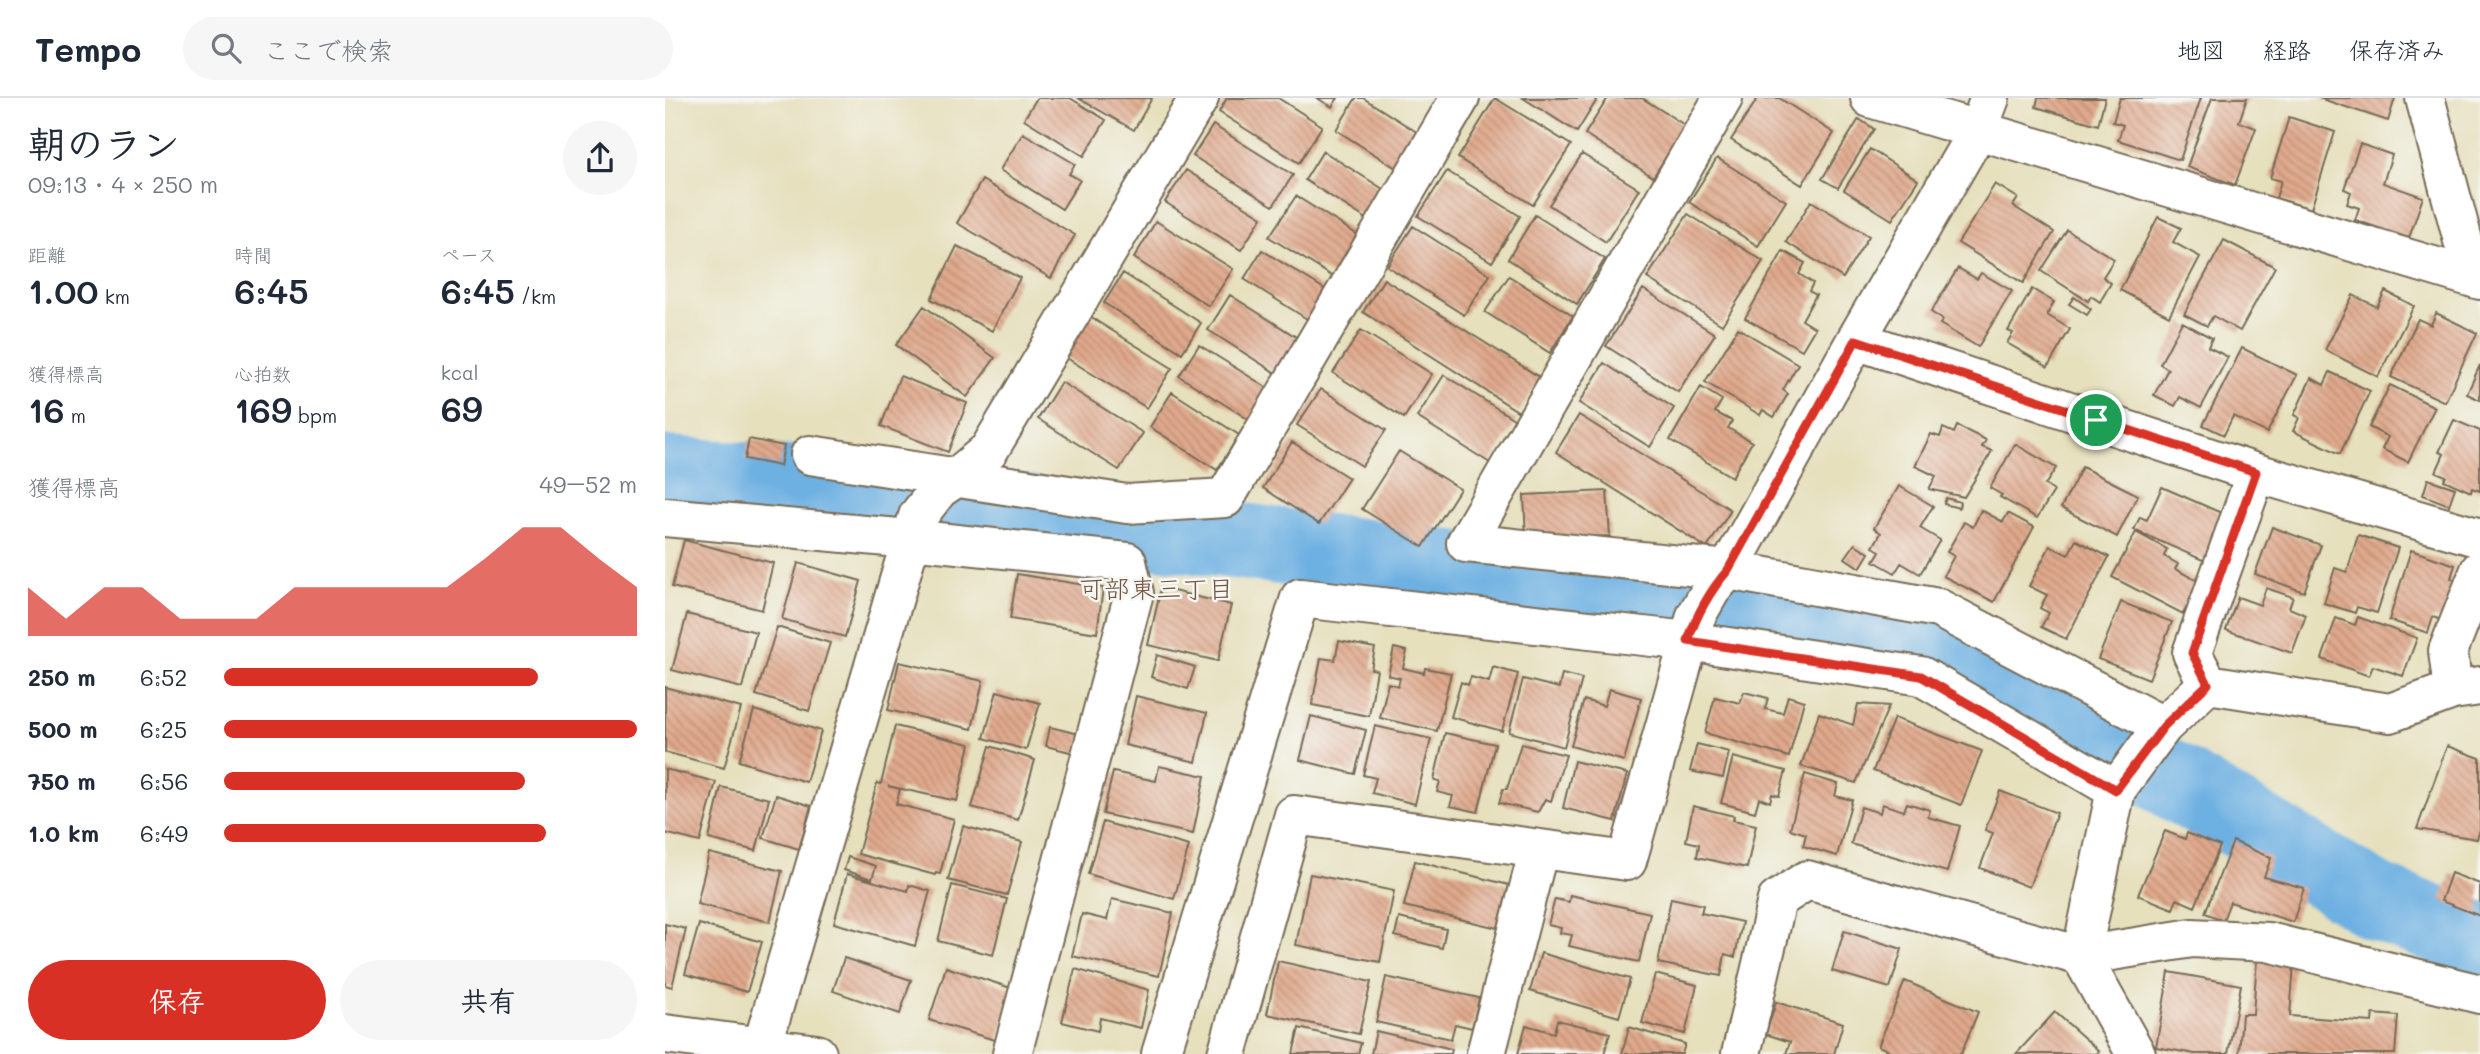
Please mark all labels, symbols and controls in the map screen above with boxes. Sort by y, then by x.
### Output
search box [183,17,673,80]
text: Tempo [35,27,141,70]
icon: search [207,29,245,67]
text: ここで検索 [263,33,393,67]
text: 地図 [2177,34,2225,65]
text: 経路 [2263,34,2311,65]
text: 保存済み [2349,34,2445,65]
text: 朝のラン [28,118,180,168]
button: share [563,121,637,195]
text: 09:13 · 4 × 250 m [28,169,218,199]
text: 距離 [28,242,66,267]
text: 時間 [234,242,272,267]
text: ペース [441,242,497,267]
text: 1.00 [28,267,99,313]
text: 6:45 [234,267,309,313]
text: 6:45 [441,267,515,313]
text: km [99,284,130,309]
text: /km [515,284,556,309]
text: kcal [441,360,479,385]
text: 獲得標高 [28,361,104,386]
text: 心拍数 [234,361,291,386]
text: 69 [441,385,483,431]
text: 16 [28,386,65,432]
text: 169 [234,386,292,432]
pin [2066,390,2126,450]
icon: arrive [2077,401,2115,439]
text: m [65,403,86,428]
text: bpm [292,403,337,428]
text: 49–52 m [539,469,637,499]
text: 獲得標高 [28,472,120,502]
district label: 可部東三丁目 [1078,571,1234,605]
text: 250 m [28,662,96,692]
text: 6:52 [140,662,187,692]
text: 500 m [28,714,98,744]
text: 6:25 [140,714,187,744]
text: 750 m [28,766,96,796]
text: 6:56 [140,766,188,796]
text: 1.0 km [28,818,99,848]
text: 6:49 [140,818,188,848]
button: 保存 [28,960,326,1040]
button: 共有 [340,960,637,1040]

